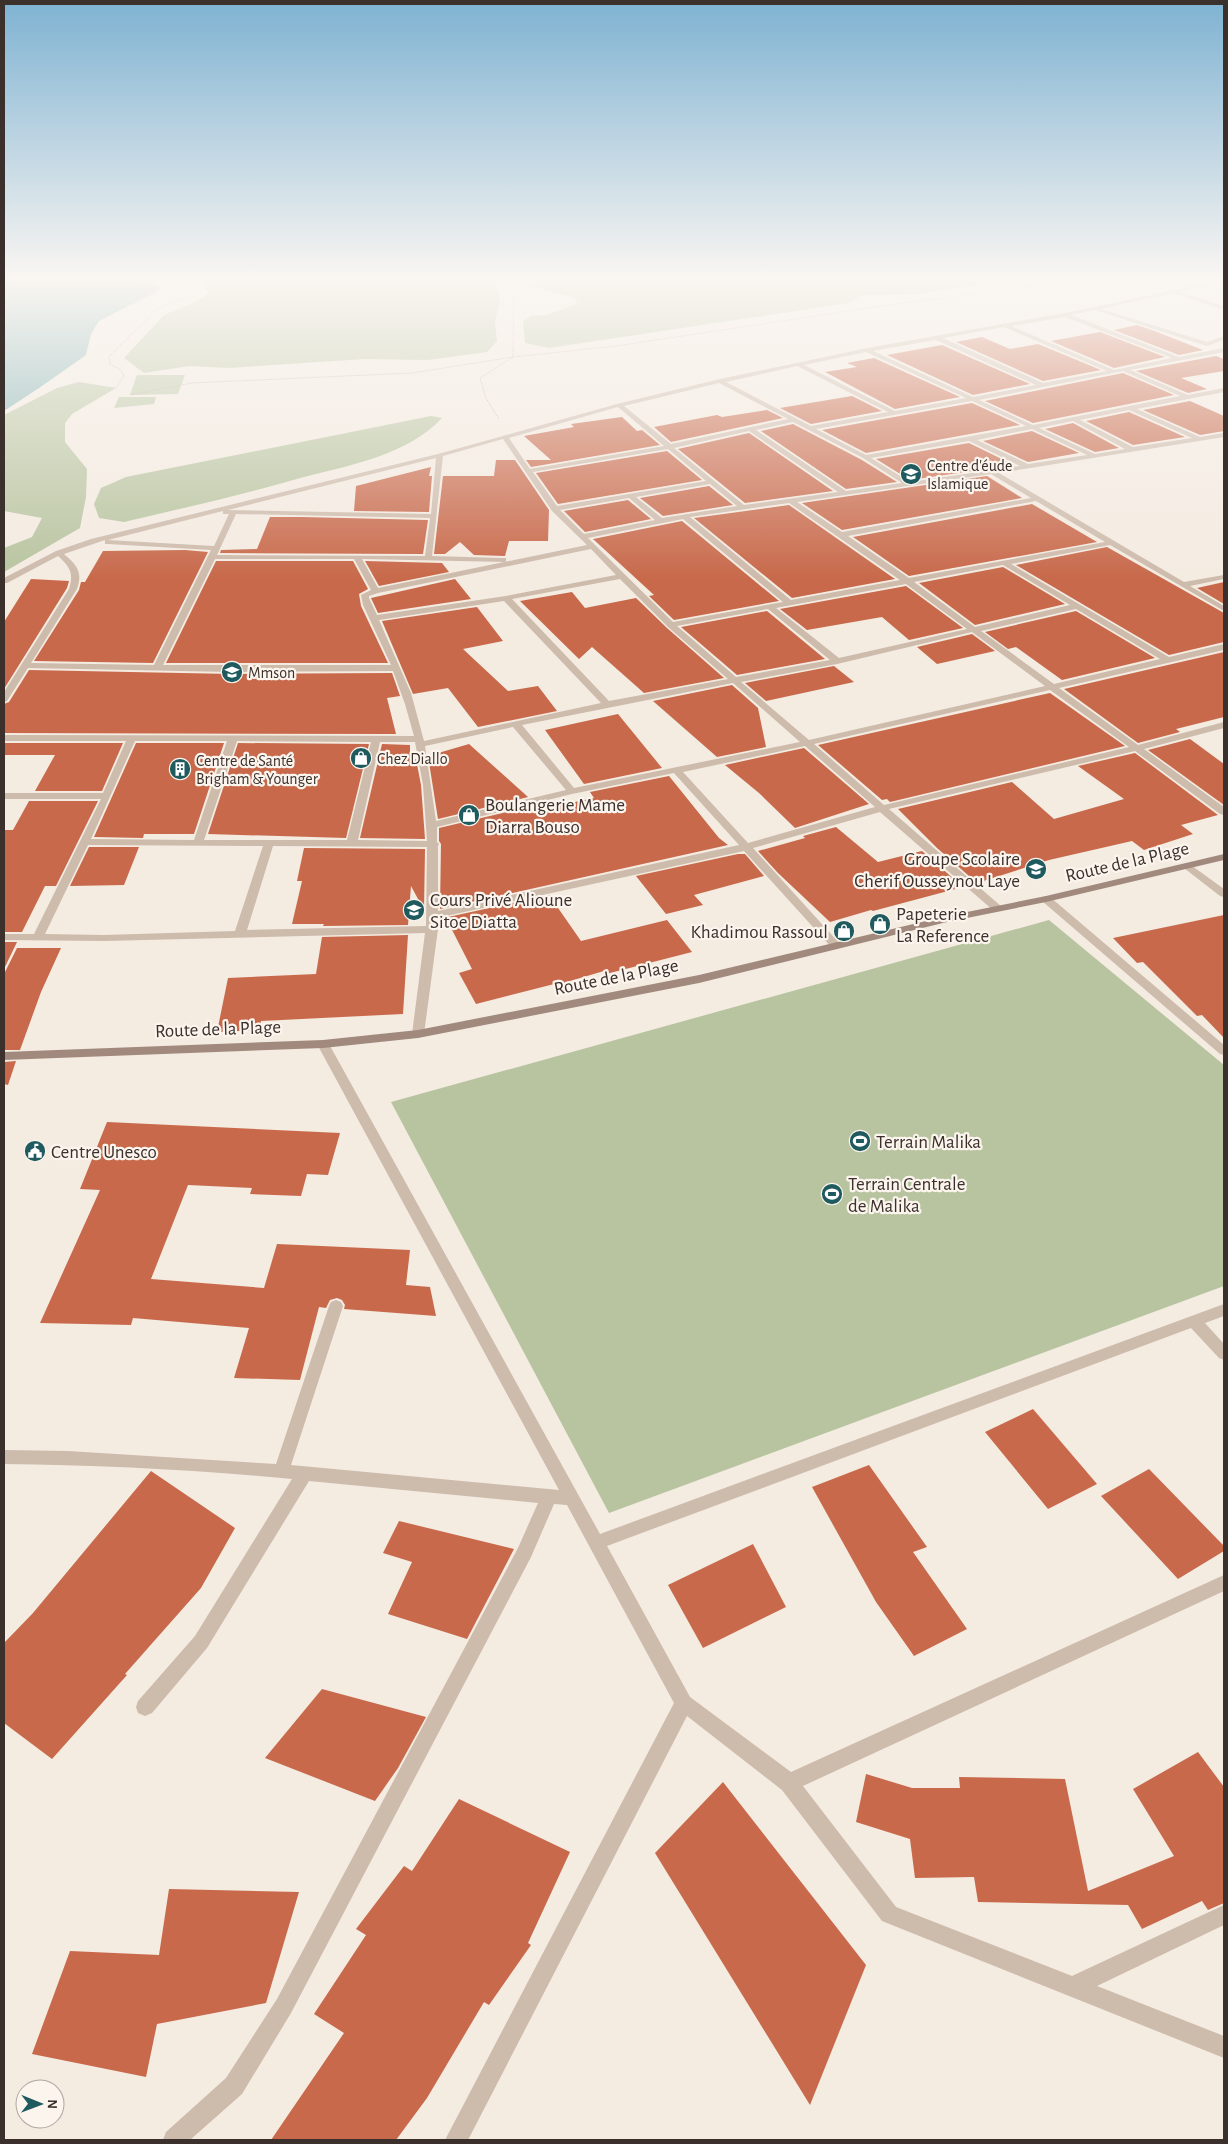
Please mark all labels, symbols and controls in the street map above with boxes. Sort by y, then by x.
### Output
place label: Centre d'éude Islamique [927,458,1012,492]
school or university icon: Centre d'éude Islamique [899,462,923,486]
school or university icon: Mmson [220,660,244,684]
place label: Mmson [248,665,295,681]
shop icon: Chez Diallo [349,746,373,770]
place label: Chez Diallo [377,751,448,767]
place label: Centre de Santé Brigham & Younger [196,753,319,787]
building icon: Centre de Santé Brigham & Younger [168,757,192,781]
place label: Boulangerie Mame Diarra Bouso [485,796,625,837]
shop icon: Boulangerie Mame Diarra Bouso [457,803,481,827]
street label: Route de la Plage [1064,839,1191,886]
place label: Groupe Scolaire Cherif Ousseynou Laye [854,850,1020,891]
school or university icon: Groupe Scolaire Cherif Ousseynou Laye [1024,857,1048,881]
place label: Cours Privé Alioune Sitoe Diatta [430,891,572,932]
school or university icon: Cours Privé Alioune Sitoe Diatta [402,898,426,922]
place label: Papeterie La Reference [896,905,989,946]
shop icon: Papeterie La Reference [868,912,892,936]
shop icon: Khadimou Rassoul [832,919,856,943]
place label: Khadimou Rassoul [690,923,828,942]
street label: Route de la Plage [552,956,680,999]
street label: Route de la Plage [155,1018,281,1041]
sports icon: Terrain Malika [848,1129,872,1153]
place label: Terrain Malika [876,1133,981,1152]
public building icon: Centre Unesco [23,1139,47,1163]
place label: Centre Unesco [51,1143,157,1162]
place label: Terrain Centrale de Malika [848,1175,966,1216]
sports icon: Terrain Centrale de Malika [820,1182,844,1206]
north arrow [15,2079,65,2129]
text: N [45,2099,59,2109]

